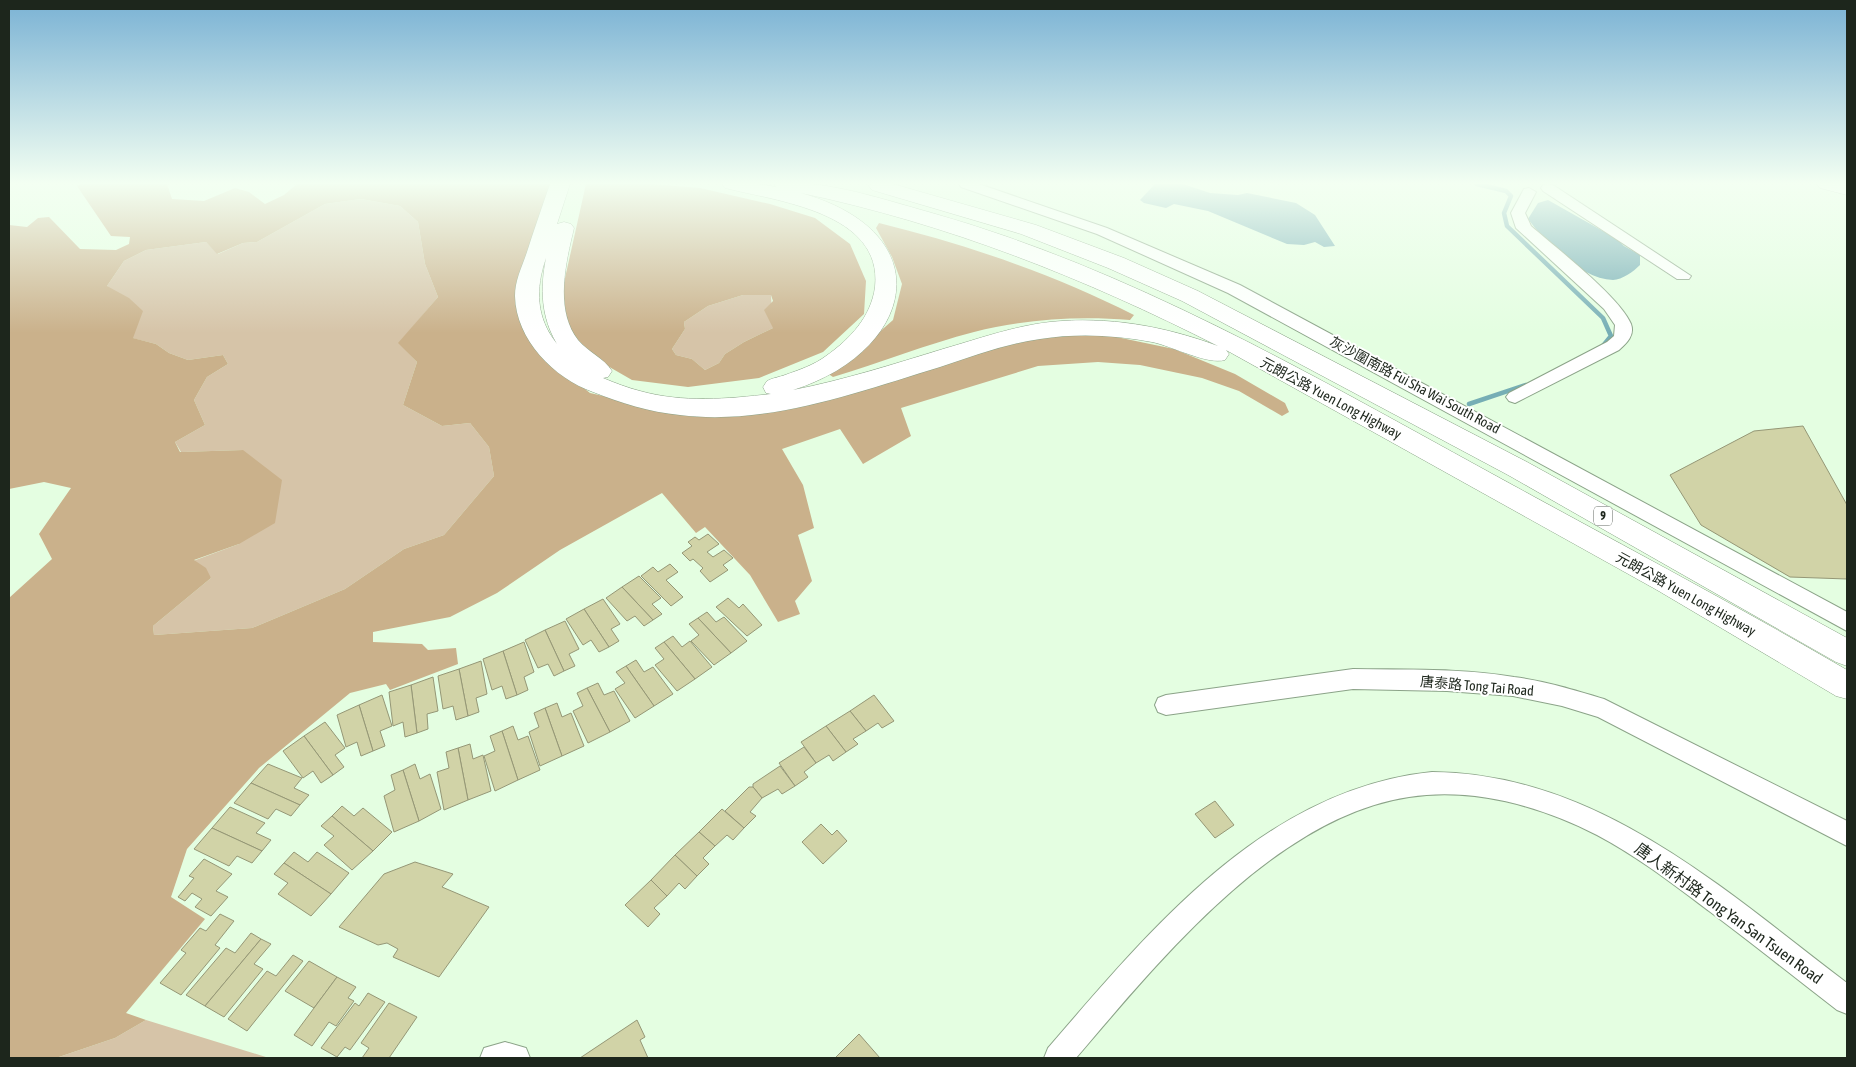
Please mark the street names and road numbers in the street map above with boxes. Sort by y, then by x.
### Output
street label: 灰沙圍南路 Fui Sha Wai South Road [1327,333,1503,437]
street label: 元朗公路 Yuen Long Highway [1258,354,1404,442]
road number: 9 [1594,506,1612,526]
street label: 元朗公路 Yuen Long Highway [1613,549,1759,639]
street label: 唐泰路 Tong Tai Road [1419,673,1535,699]
street label: 唐人新村路 Tong Yan San Tsuen Road [1631,839,1826,988]

